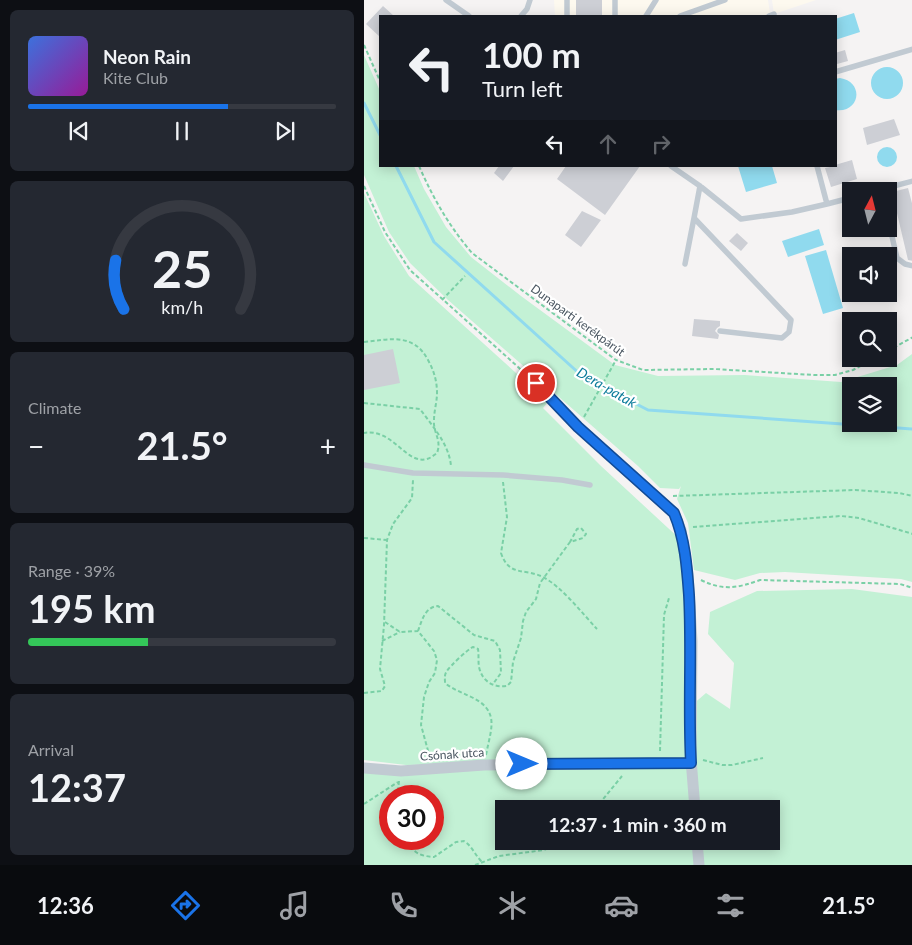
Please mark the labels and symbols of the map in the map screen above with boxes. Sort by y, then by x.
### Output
north arrow [842,182,896,238]
street label: Dunaparti kerékpárút [528,281,629,360]
pin [515,362,557,404]
water label: Dera-patak [574,363,640,411]
position arrow [495,737,547,789]
street label: Csónak utca [419,744,485,764]
speed limit sign: 30 [379,785,444,850]

